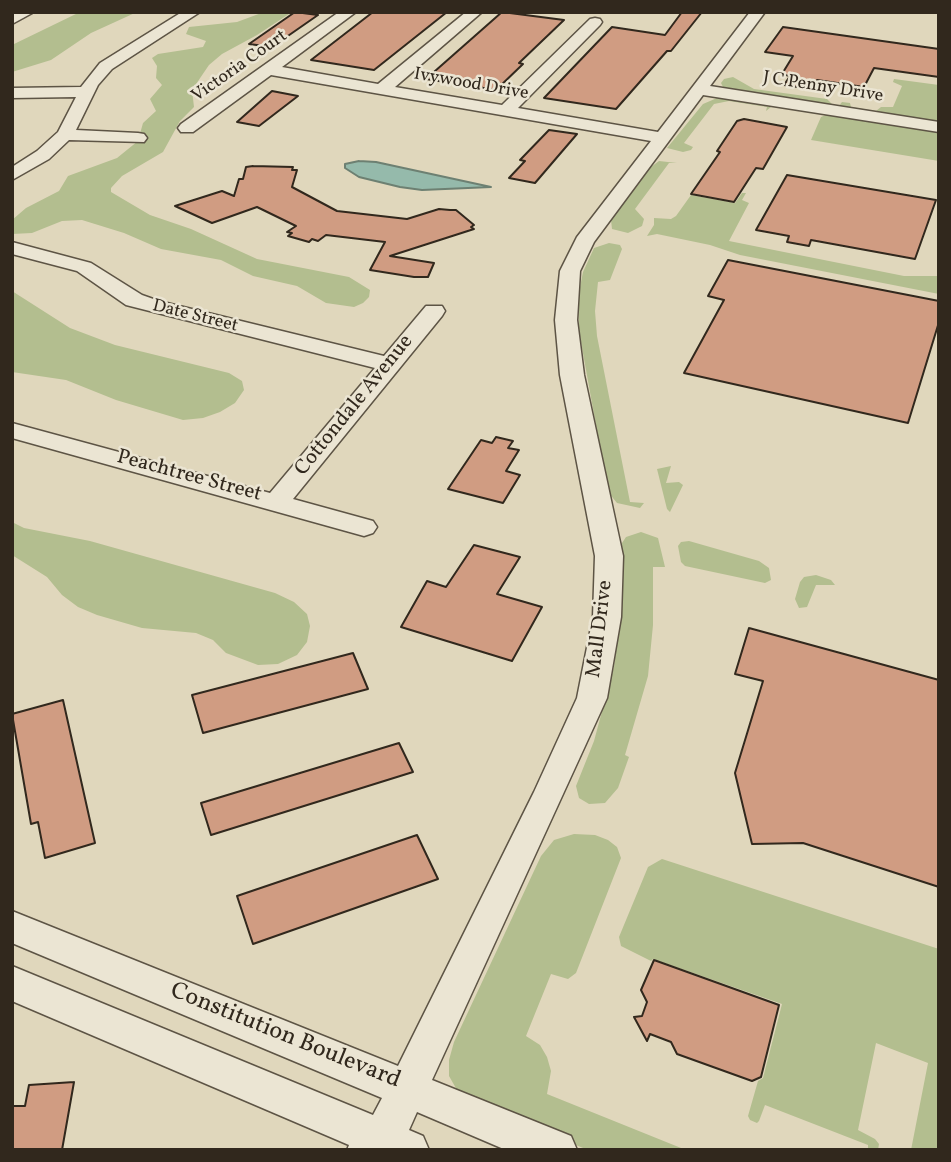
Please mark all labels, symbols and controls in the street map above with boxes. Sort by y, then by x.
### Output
street label: Victoria Court [188,26,292,108]
street label: Ivywood Drive [412,64,530,106]
street label: J C Penny Drive [761,68,885,108]
street label: Date Street [150,296,240,338]
street label: Cottondale Avenue [290,330,420,482]
street label: Peachtree Street [114,446,264,508]
street label: Mall Drive [583,579,619,679]
street label: Constitution Boulevard [166,978,404,1096]

